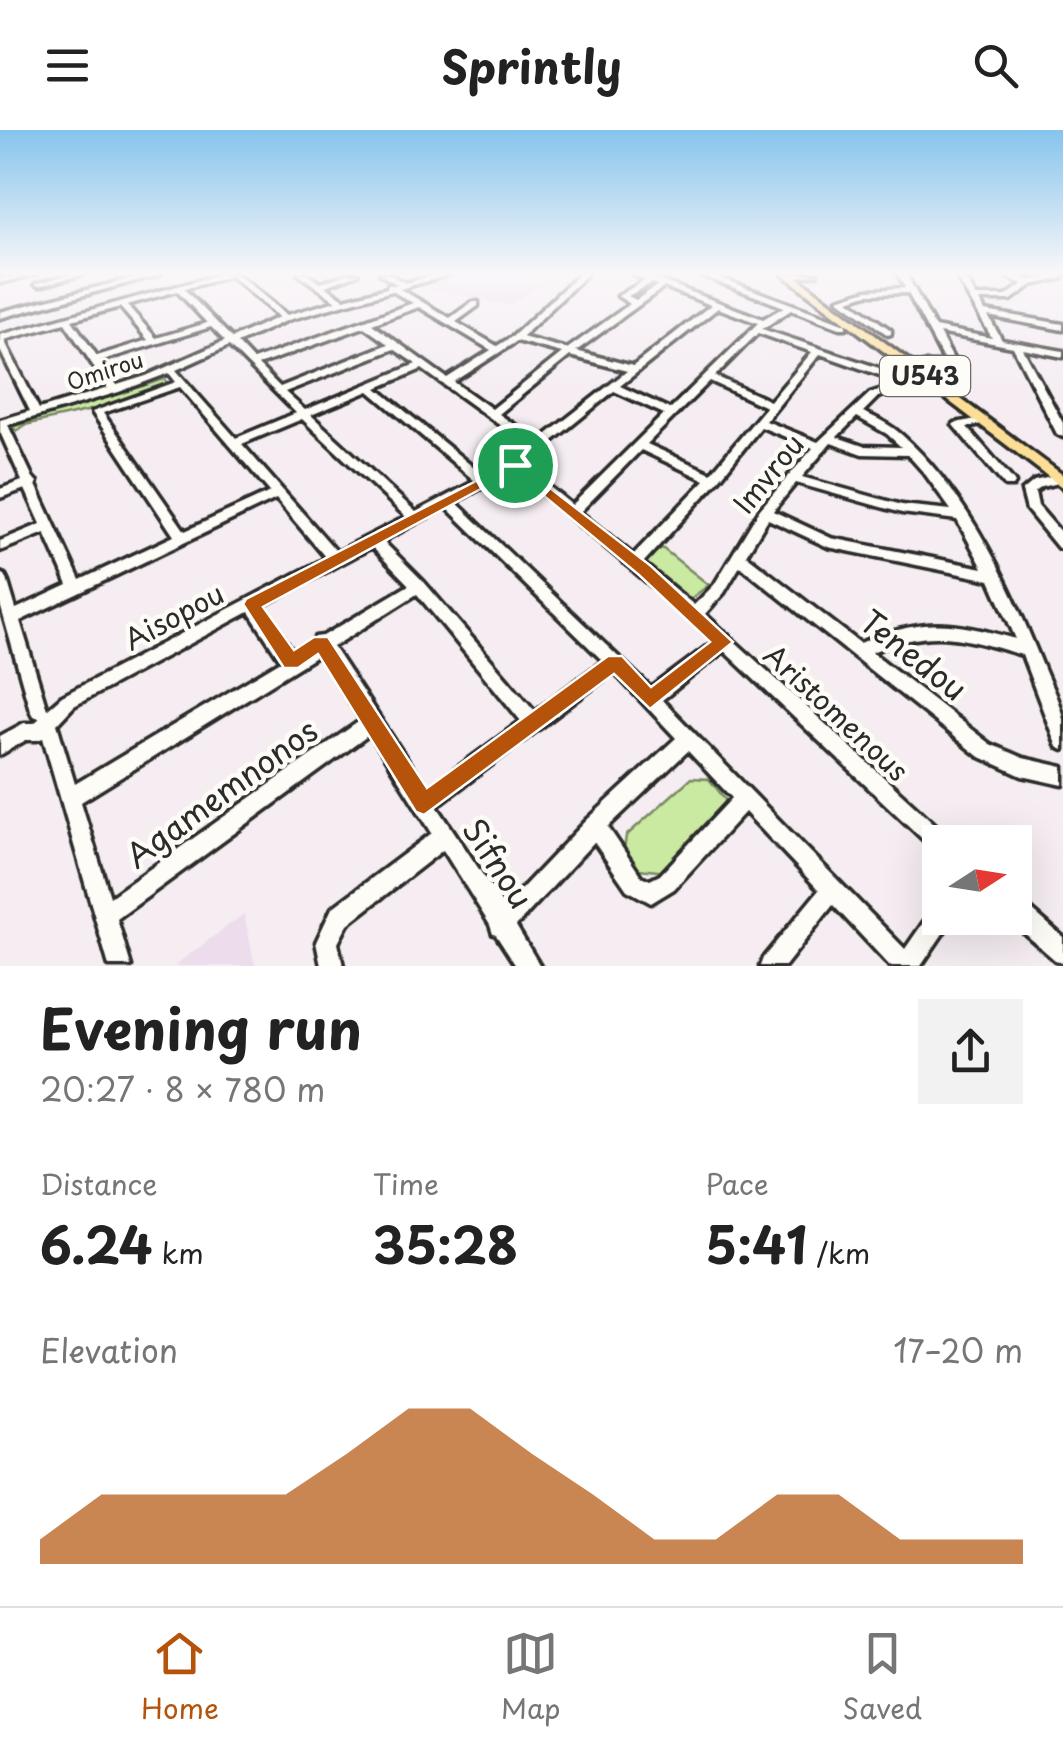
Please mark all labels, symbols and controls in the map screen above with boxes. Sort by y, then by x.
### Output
text: Sprintly [441,31,622,99]
icon: menu [40,38,95,93]
icon: search [968,38,1023,93]
street label: Omirou [62,342,147,397]
road number: U543 [880,356,970,396]
pin [473,423,558,508]
street label: Imvrou [722,424,813,522]
icon: arrive [488,438,543,493]
street label: Aisopou [115,571,231,660]
street label: Tenedou [851,597,978,711]
street label: Aristomenous [755,633,919,790]
street label: Agamemnonos [115,706,327,879]
street label: Sifnou [452,809,546,917]
north arrow [922,825,1032,935]
map controls [922,825,1032,935]
text: Evening run [40,986,362,1069]
button: share [918,999,1023,1104]
text: 20:27 · 8 × 780 m [40,1065,325,1113]
text: Distance [40,1162,158,1205]
text: Time [373,1162,439,1205]
text: Pace [705,1162,769,1205]
text: 6.24 [40,1205,153,1281]
text: 35:28 [373,1205,518,1281]
text: 5:41 [705,1205,807,1281]
text: km [153,1231,204,1274]
text: /km [807,1231,870,1274]
text: Elevation [40,1326,178,1374]
text: 17–20 m [893,1326,1023,1374]
tab: Home [141,1626,219,1729]
tab: Map [501,1626,561,1729]
tab: Saved [843,1626,922,1729]

